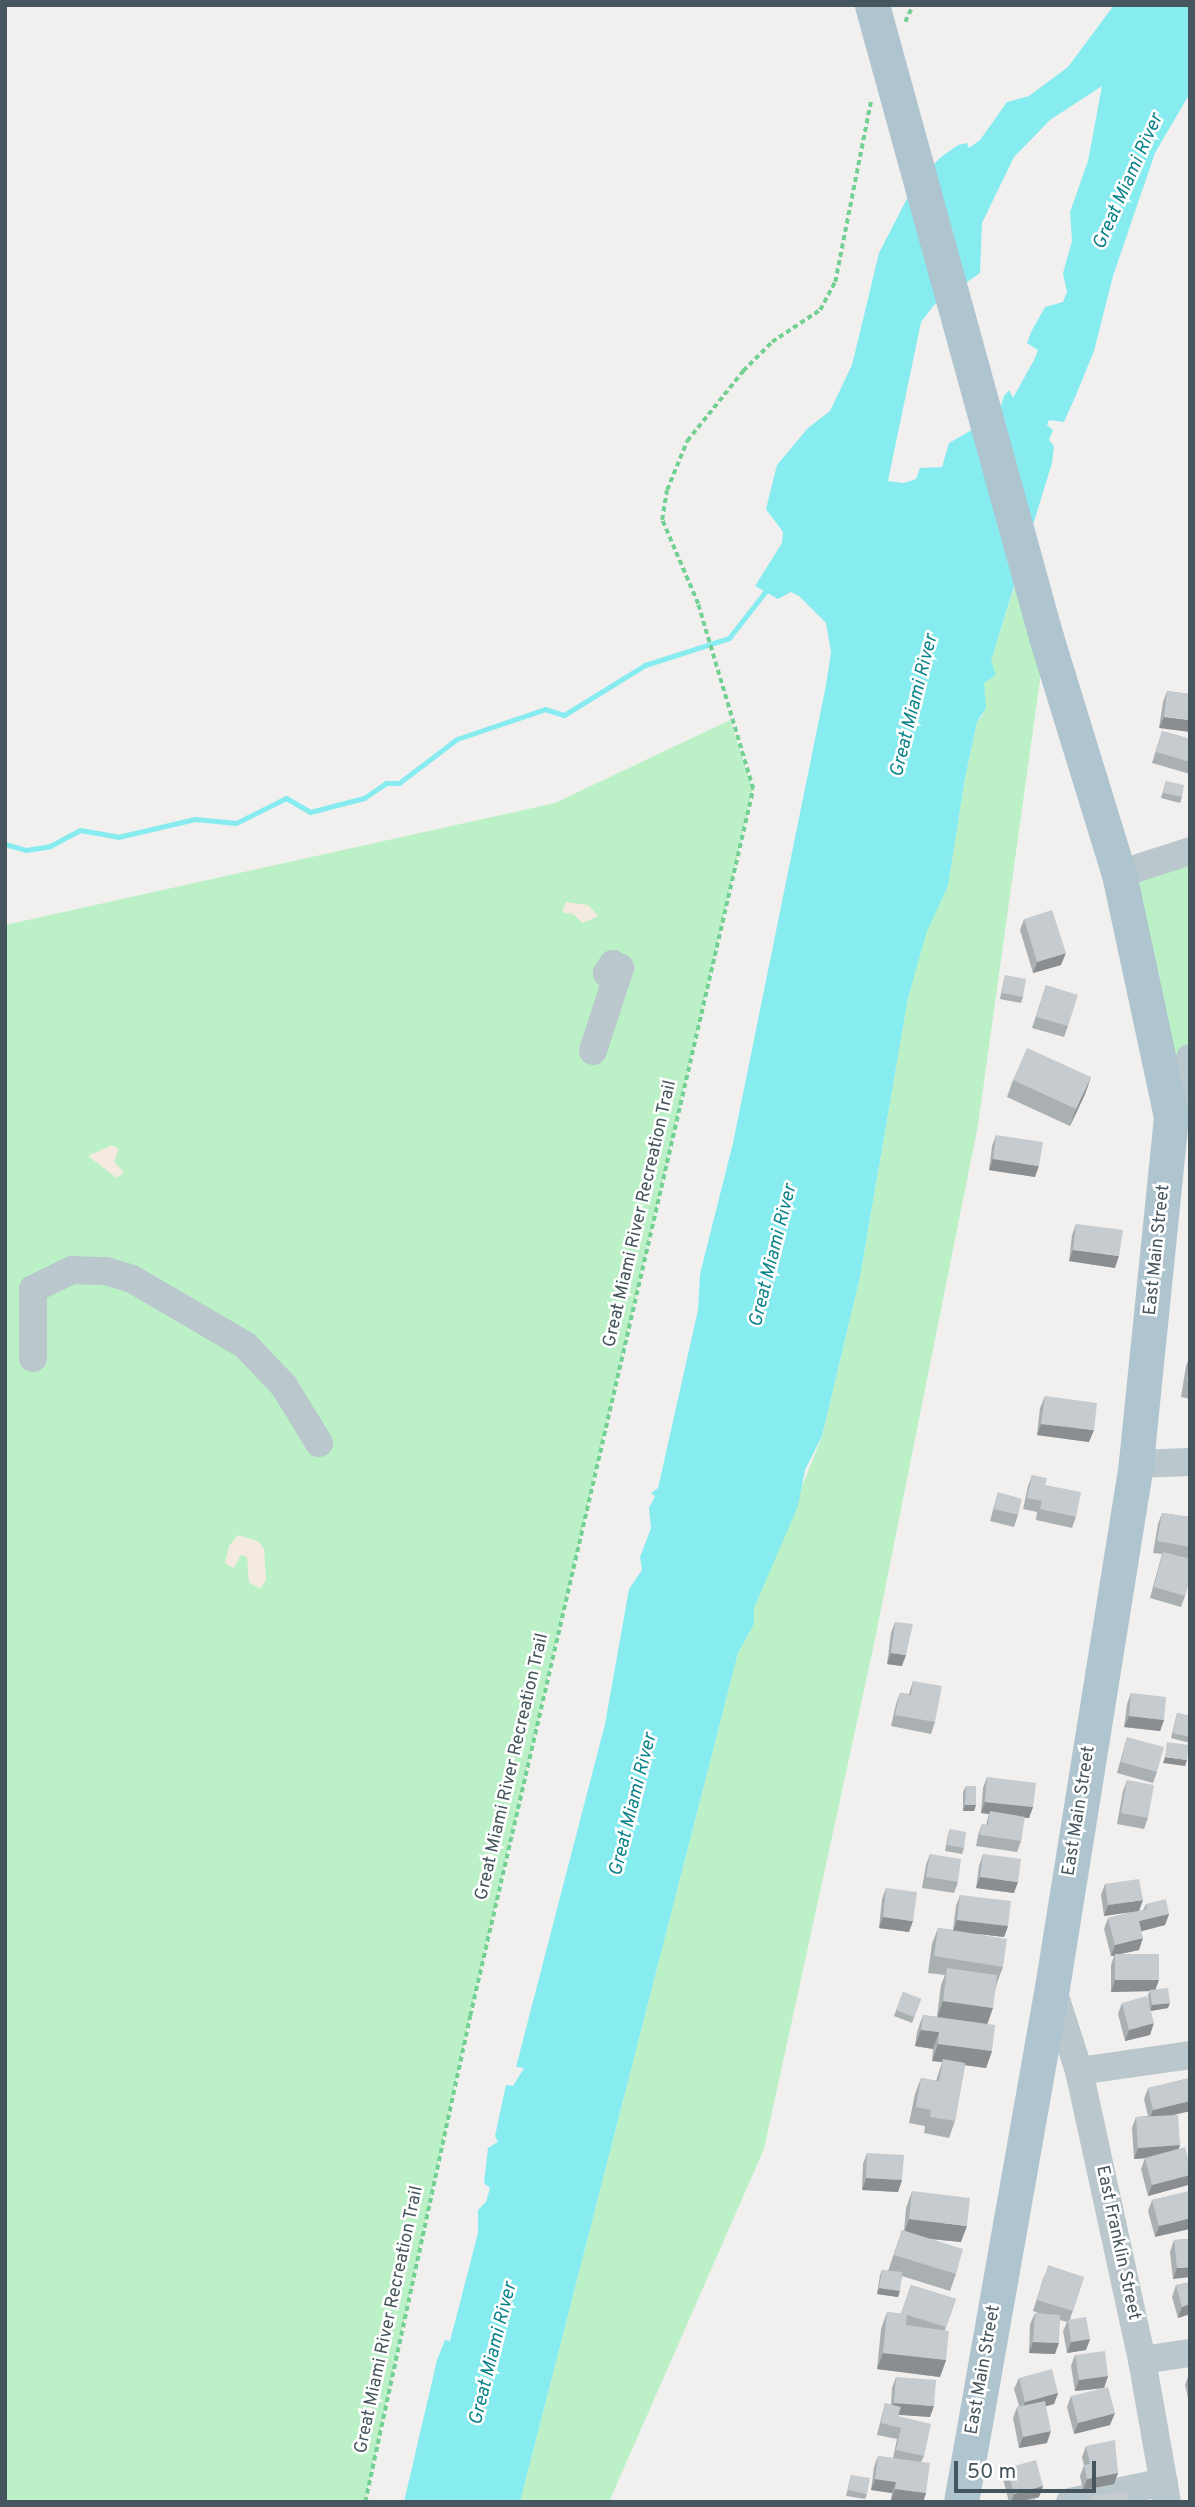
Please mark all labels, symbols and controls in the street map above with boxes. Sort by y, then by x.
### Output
water label: Great Miami River [1089,111,1169,253]
water label: Great Miami River [886,632,944,780]
street label: Great Miami River Recreation Trail [600,1078,682,1350]
water label: Great Miami River [745,1182,803,1330]
street label: East Main Street [1140,1184,1176,1316]
street label: Great Miami River Recreation Trail [472,1631,554,1903]
water label: Great Miami River [605,1731,663,1879]
street label: East Main Street [1059,1744,1101,1878]
street label: East Franklin Street [1090,2164,1144,2322]
street label: Great Miami River Recreation Trail [351,2184,429,2456]
water label: Great Miami River [465,2280,523,2428]
street label: East Main Street [962,2303,1006,2437]
scale bar [957,2448,1099,2492]
text: 50 m [967,2459,1016,2486]

